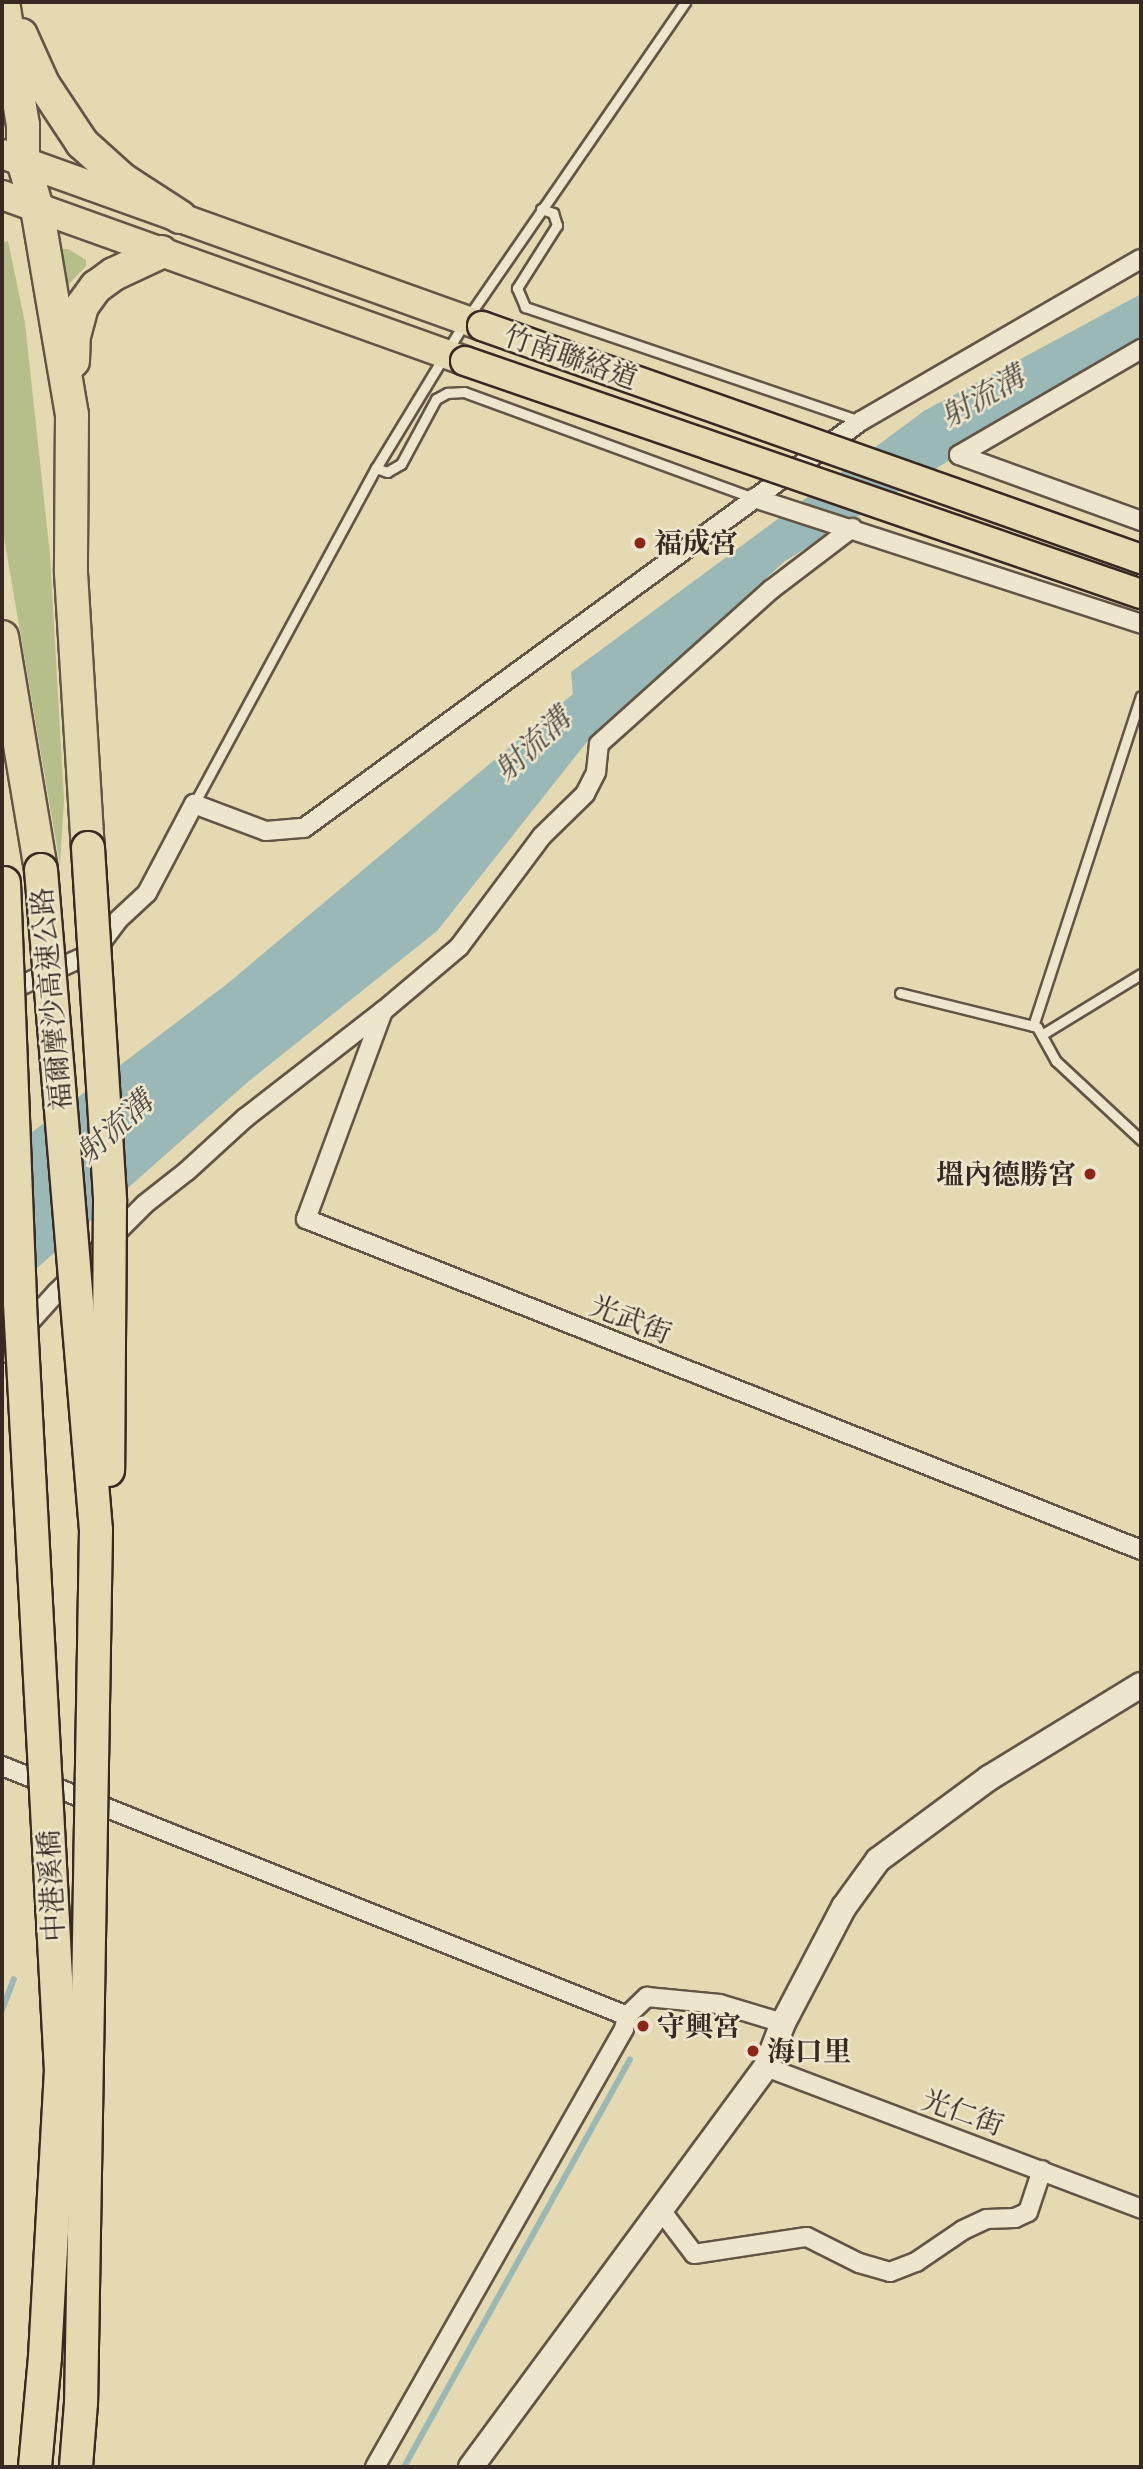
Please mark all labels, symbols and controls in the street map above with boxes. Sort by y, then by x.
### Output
street label: 竹南聯絡道 [499,318,643,396]
water label: 射流溝 [934,358,1030,434]
place label: 福成宮 [654,526,738,560]
marker: 福成宮 [632,535,648,551]
water label: 射流溝 [487,700,577,788]
street label: 福爾摩沙高速公路 [25,886,77,1112]
water label: 射流溝 [69,1084,159,1170]
place label: 塭內德勝宮 [936,1157,1076,1191]
marker: 塭內德勝宮 [1082,1166,1098,1182]
street label: 光武街 [586,1288,676,1350]
street label: 中港溪橋 [31,1829,71,1943]
place label: 守興宮 [657,2009,741,2043]
marker: 守興宮 [635,2018,651,2034]
place label: 海口里 [767,2034,851,2068]
marker: 海口里 [745,2043,761,2059]
street label: 光仁街 [918,2082,1008,2142]

